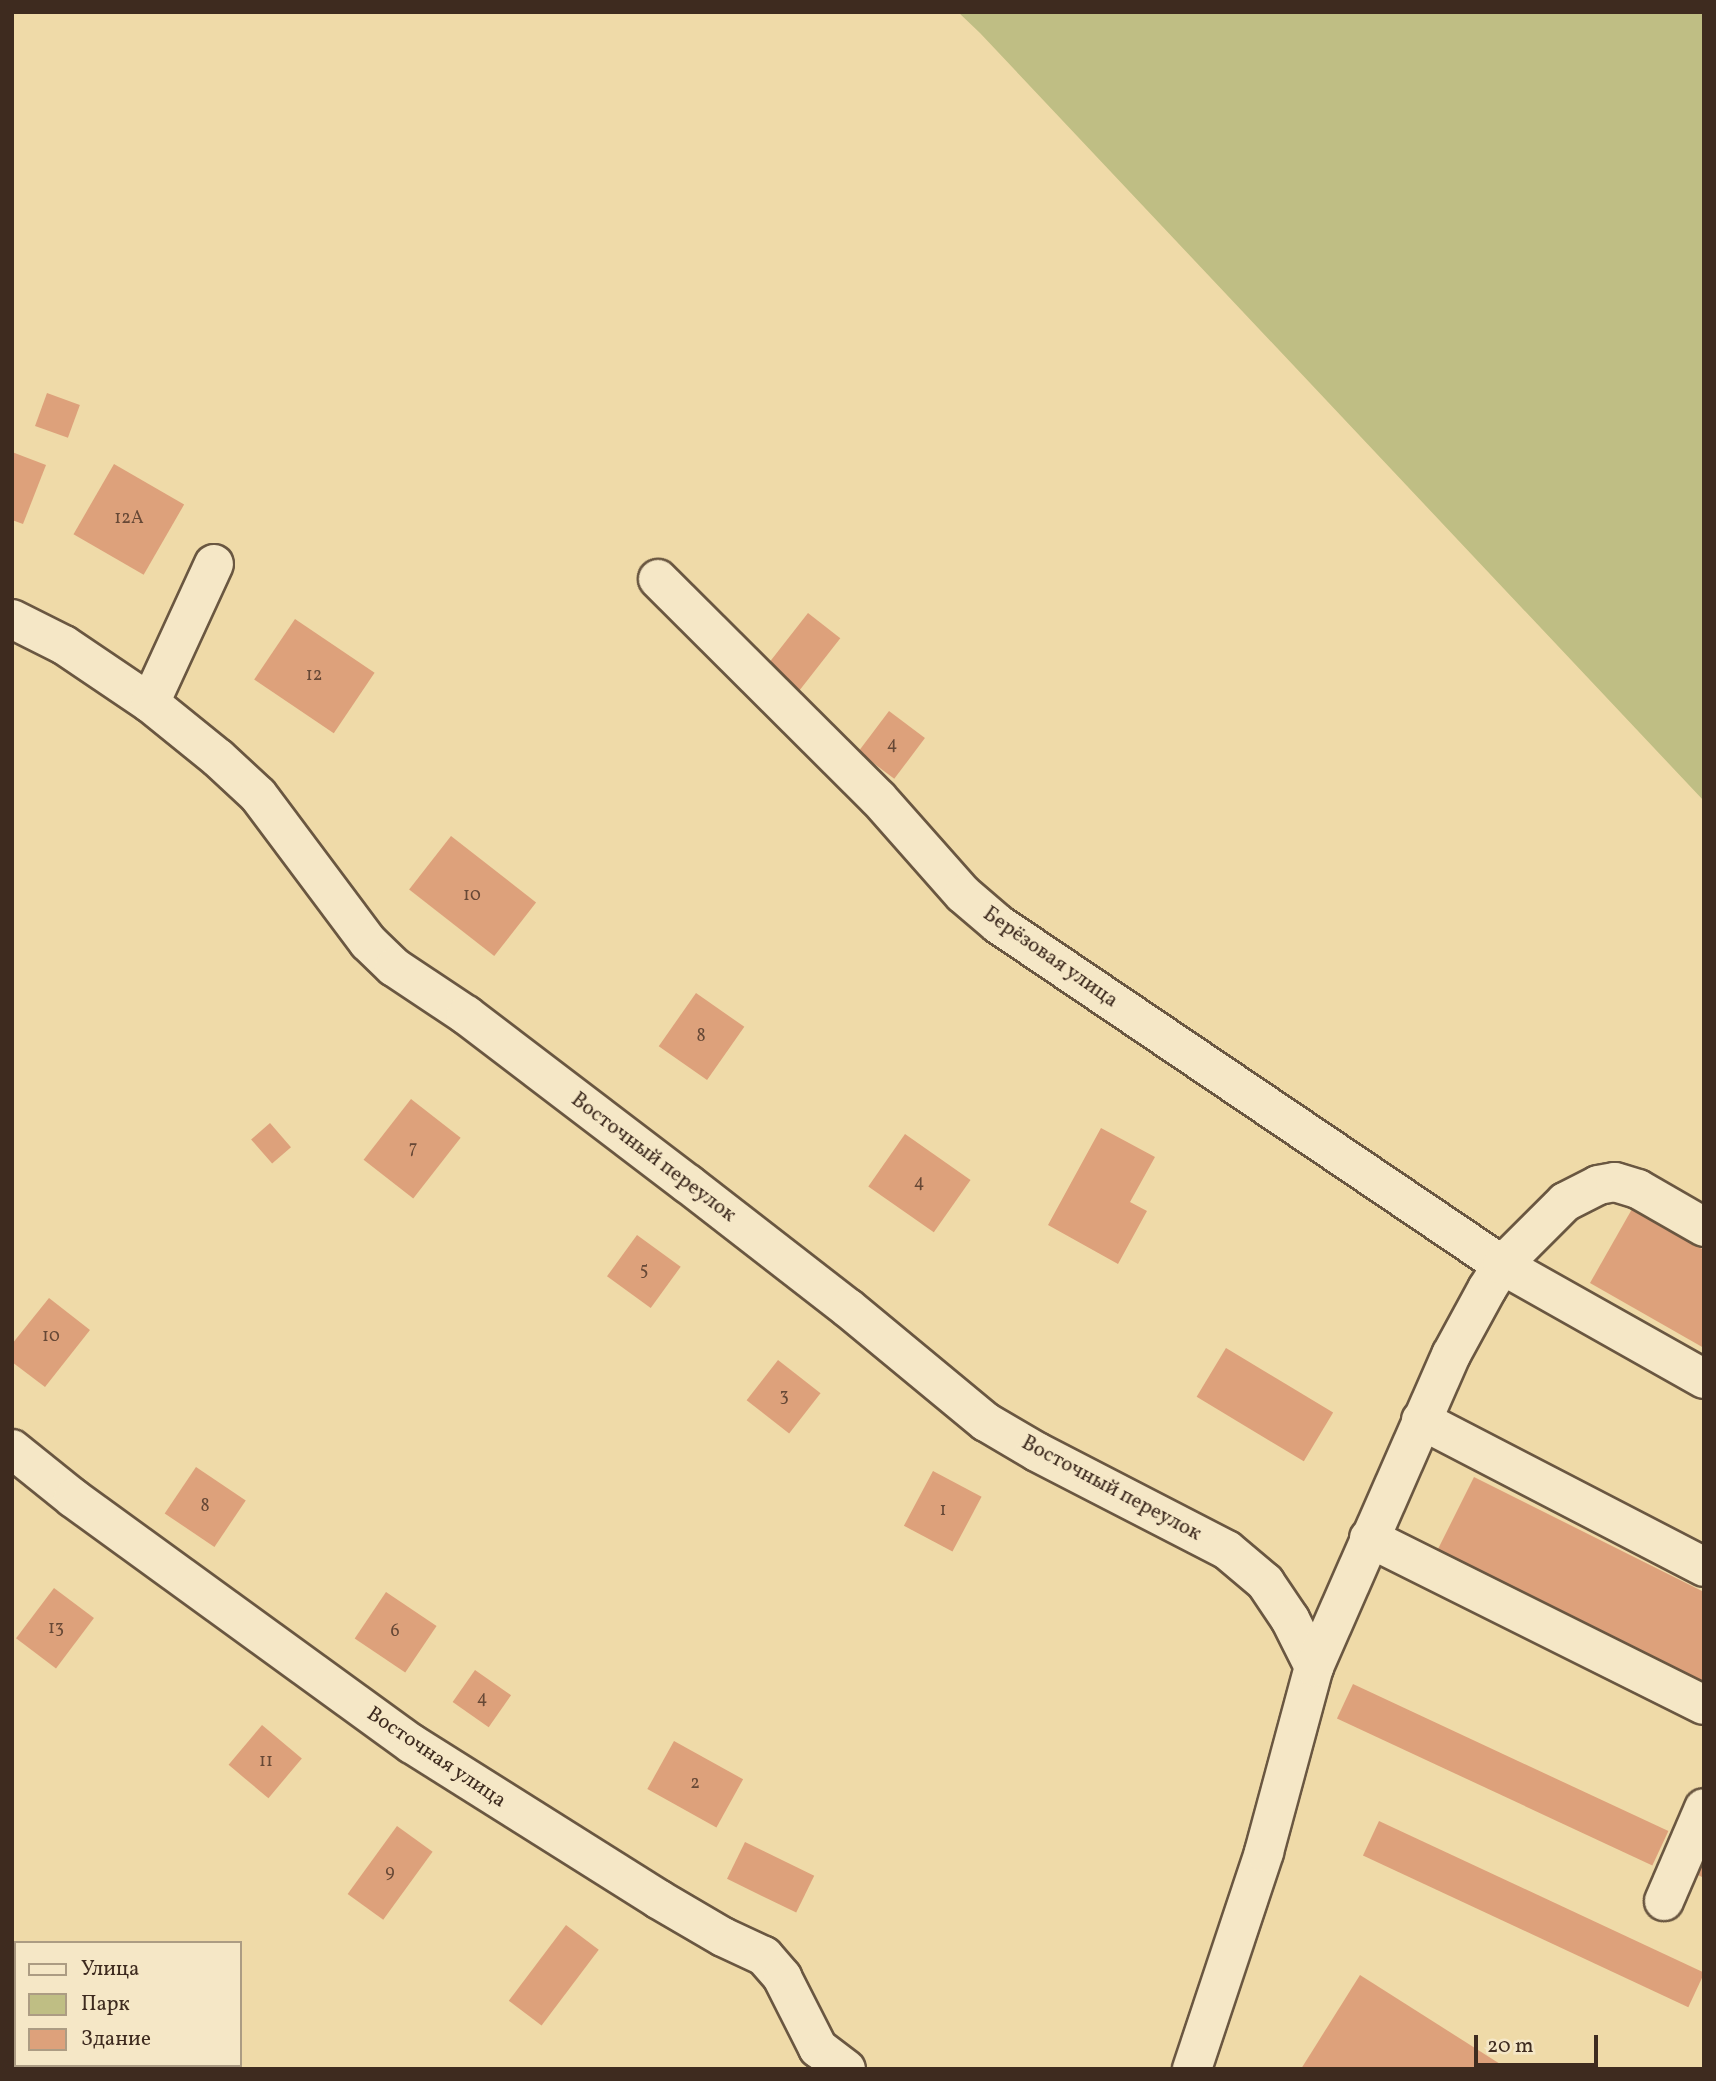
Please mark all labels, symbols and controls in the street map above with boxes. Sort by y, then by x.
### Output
house number: 12А [114,508,144,530]
house number: 12 [306,665,322,687]
house number: 4 [887,734,897,756]
house number: 10 [463,885,481,907]
street label: Берёзовая улица [977,902,1123,1014]
house number: 8 [696,1026,706,1048]
street label: Восточный переулок [566,1088,740,1228]
house number: 7 [409,1138,417,1160]
house number: 4 [914,1172,924,1194]
house number: 5 [640,1260,648,1282]
house number: 10 [42,1326,60,1348]
house number: 3 [779,1386,789,1408]
street label: Восточный переулок [1017,1431,1205,1547]
house number: 8 [200,1496,210,1518]
house number: 1 [940,1500,946,1522]
house number: 13 [48,1618,64,1640]
house number: 6 [390,1621,400,1643]
house number: 4 [477,1688,487,1710]
street label: Восточная улица [361,1702,511,1814]
house number: 11 [259,1751,273,1773]
house number: 2 [690,1773,700,1795]
house number: 9 [385,1862,395,1884]
legend [14,1941,242,2067]
text: Улица [81,1955,139,1984]
text: Парк [81,1990,130,2019]
scale bar [1478,2022,1602,2066]
text: Здание [81,2025,151,2054]
text: 20 m [1487,2032,1533,2061]

